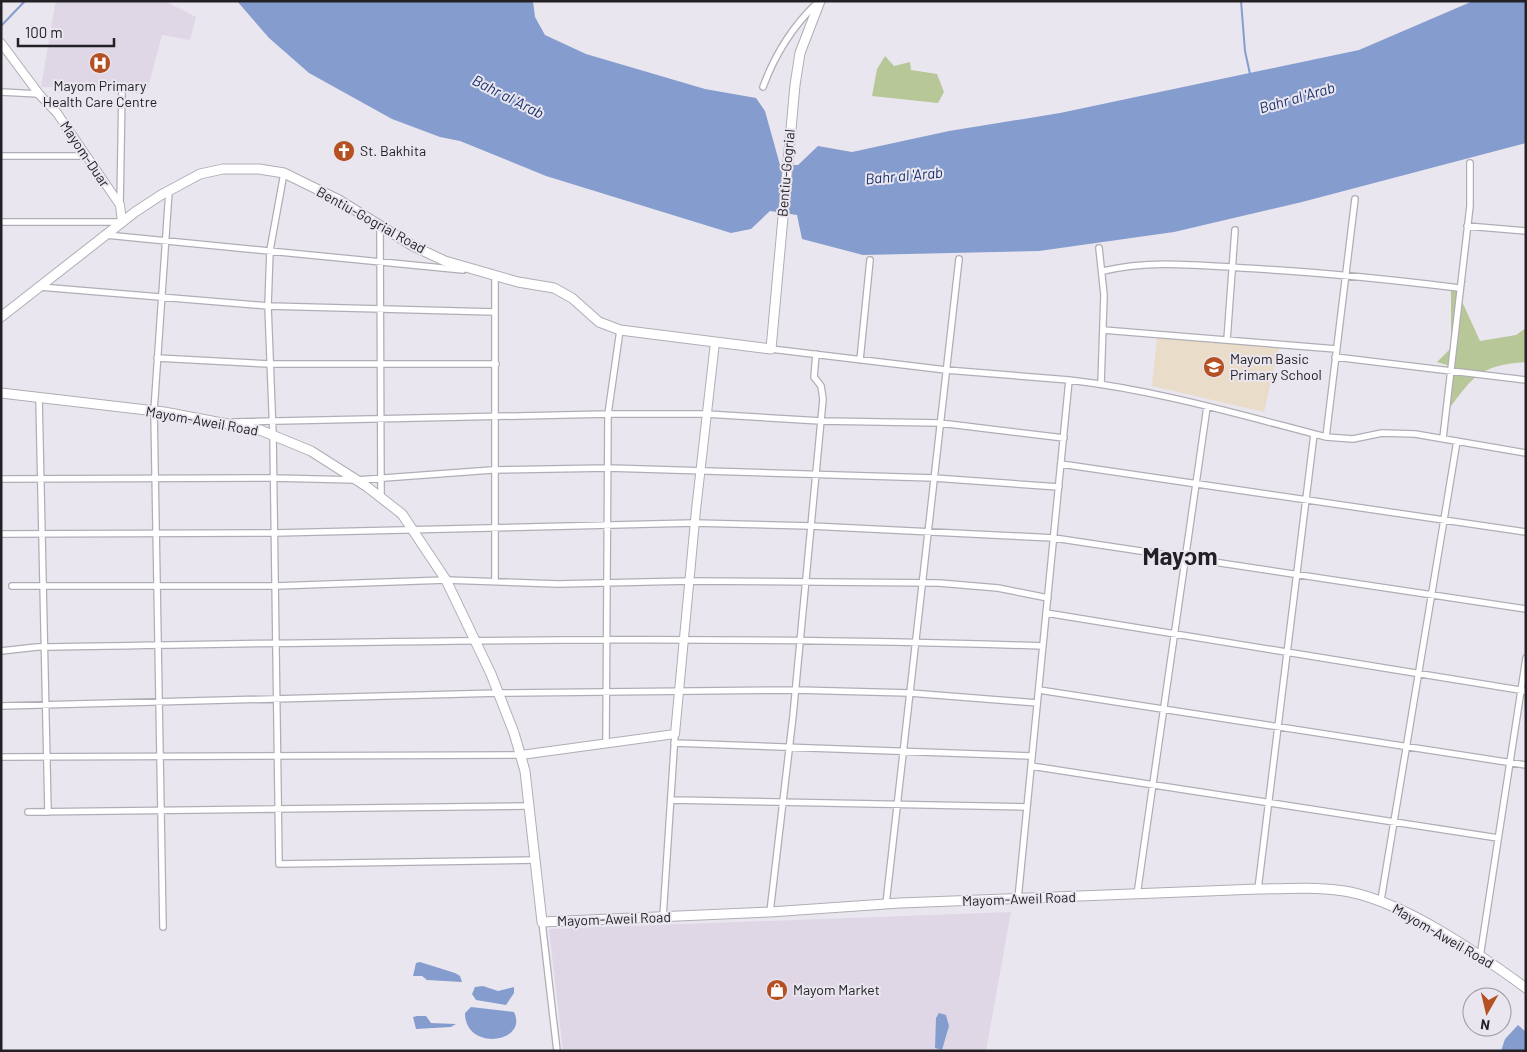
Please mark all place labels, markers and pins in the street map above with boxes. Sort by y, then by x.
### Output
hospital icon: Mayom Primary Health Care Centre [88,51,112,75]
place label: Mayom Primary Health Care Centre [43,77,157,110]
church icon: St. Bakhita [332,139,356,163]
place label: St. Bakhita [360,142,426,159]
place label: Mayom Basic Primary School [1230,350,1322,383]
school or university icon: Mayom Basic Primary School [1202,355,1226,379]
shop icon: Mayom Market [765,978,789,1002]
place label: Mayom Market [793,981,880,998]

